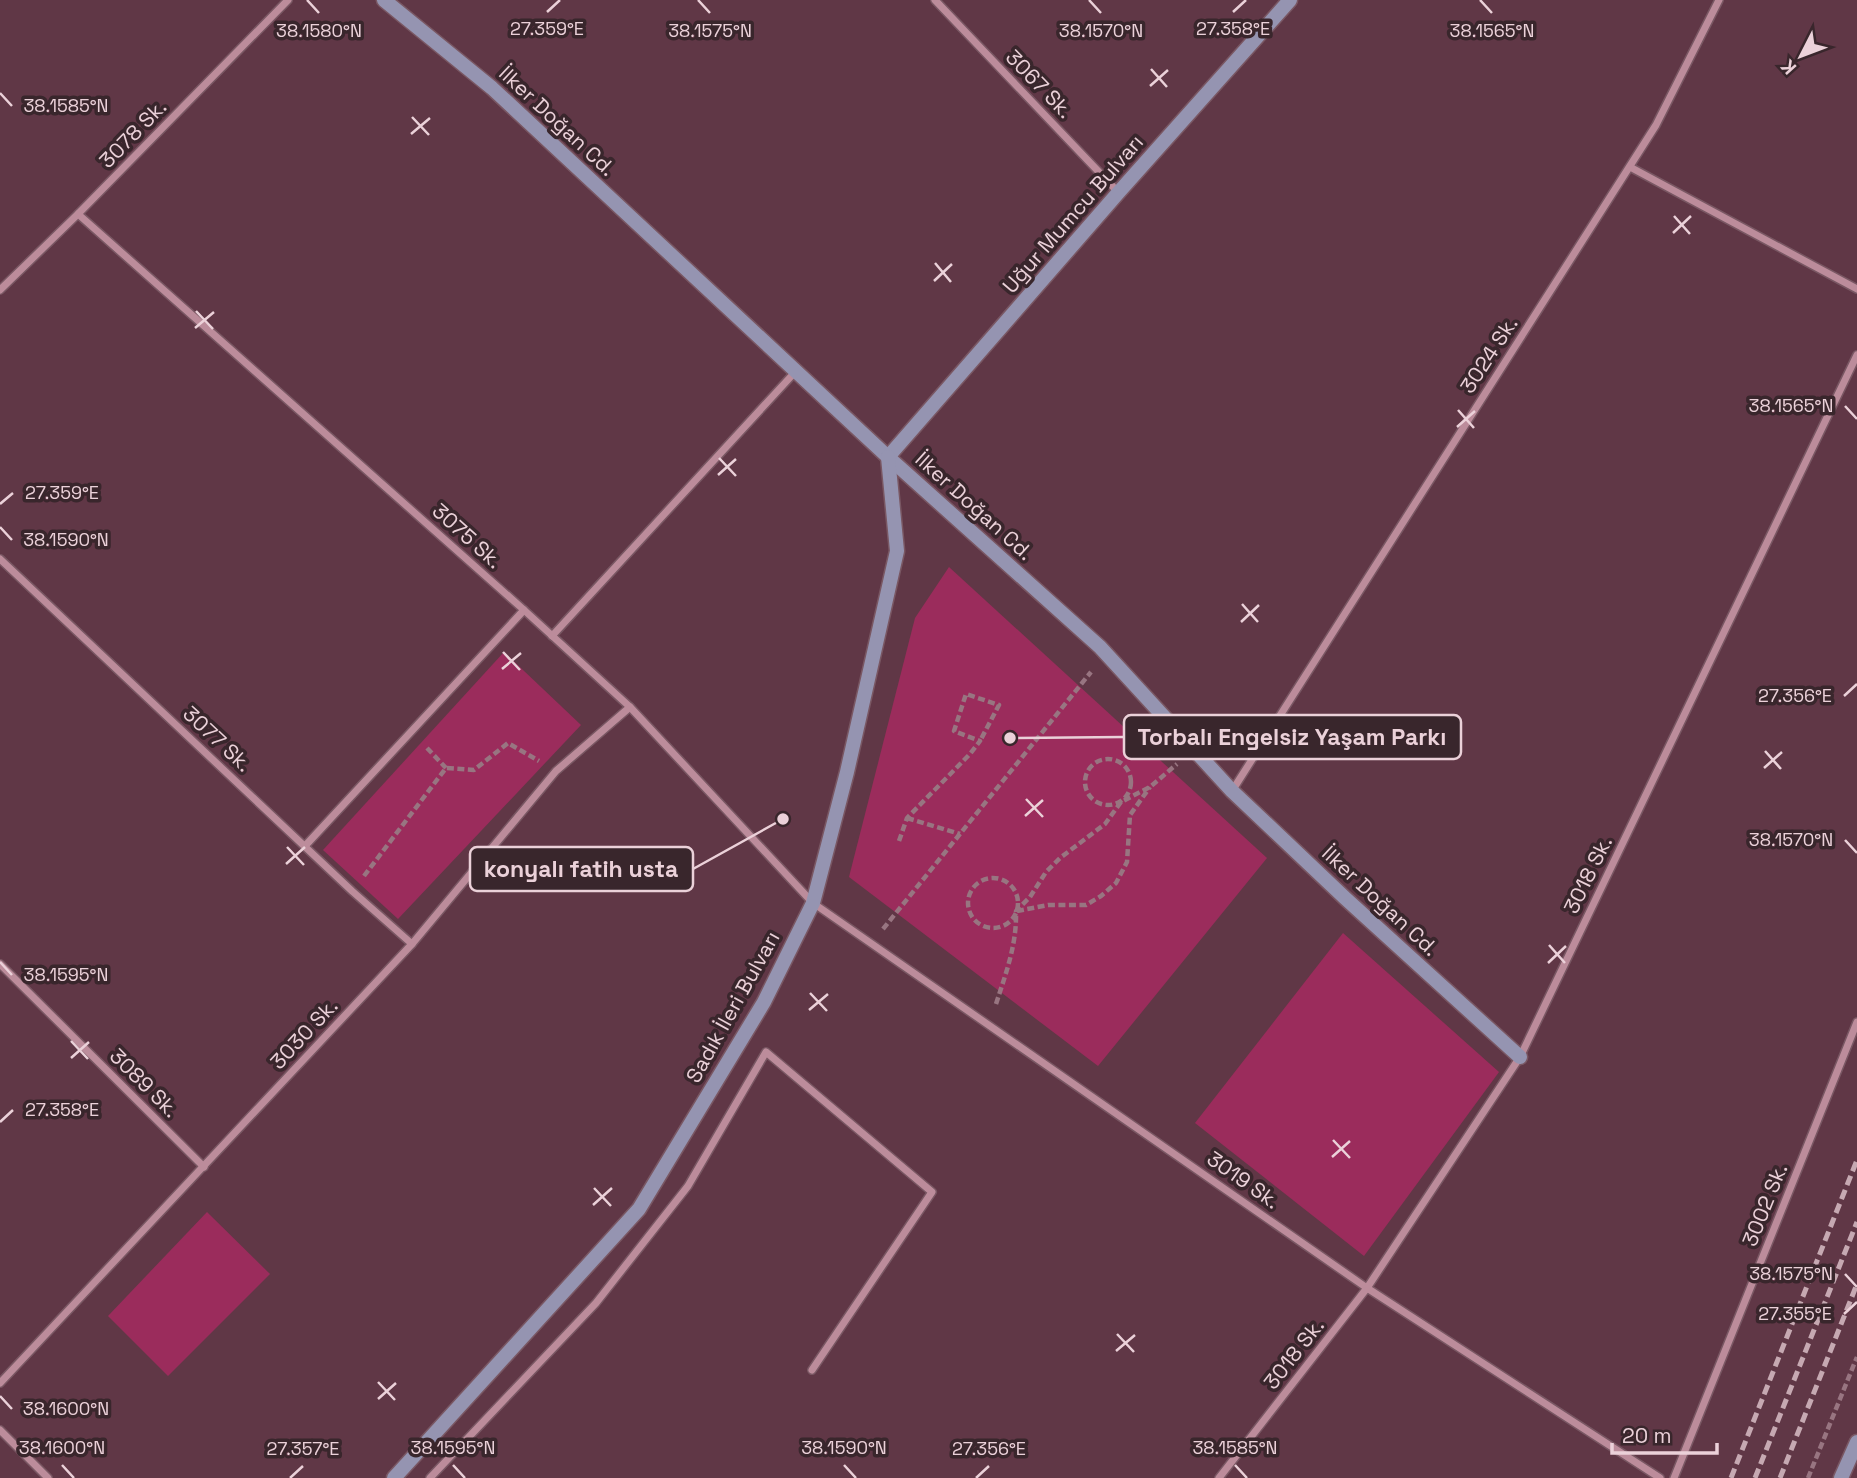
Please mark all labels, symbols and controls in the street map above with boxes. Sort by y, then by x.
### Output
text: 27.359°E [510,17,584,40]
text: 27.358°E [1196,17,1270,40]
text: 38.1580°N [276,19,362,42]
text: 38.1575°N [668,19,752,42]
text: 38.1570°N [1059,19,1143,42]
text: 38.1565°N [1450,19,1534,42]
north arrow [1766,21,1836,91]
street label: 3067 Sk. [1000,44,1079,124]
text: K [1775,54,1802,80]
street label: İlker Doğan Cd. [493,60,621,182]
text: 38.1585°N [23,94,109,117]
street label: 3078 Sk. [93,94,172,174]
street label: Uğur Mumcu Bulvarı [996,129,1149,299]
street label: 3024 Sk. [1454,311,1523,398]
text: 38.1565°N [1749,394,1833,417]
street label: İlker Doğan Cd. [910,445,1039,566]
text: 27.359°E [25,481,99,504]
street label: 3075 Sk. [427,497,508,574]
text: 38.1590°N [23,528,109,551]
text: 27.356°E [1758,684,1832,707]
street label: 3077 Sk. [177,700,257,777]
callout: Torbalı Engelsiz Yaşam Parkı [1124,715,1461,759]
text: Torbalı Engelsiz Yaşam Parkı [1138,722,1446,752]
text: 38.1570°N [1749,828,1833,851]
street label: 3018 Sk. [1557,832,1618,918]
street label: İlker Doğan Cd. [1316,840,1444,962]
callout: konyalı fatih usta [470,847,693,891]
text: konyalı fatih usta [484,854,678,884]
street label: Sadık İleri Bulvarı [680,926,785,1087]
text: 38.1595°N [24,963,108,986]
street label: 3030 Sk. [264,993,343,1075]
street label: 3089 Sk. [104,1042,185,1123]
text: 27.358°E [25,1098,99,1121]
street label: 3019 Sk. [1202,1145,1285,1214]
street label: 3002 Sk. [1736,1159,1793,1250]
text: 38.1575°N [1749,1262,1833,1285]
text: 27.355°E [1758,1302,1832,1325]
street label: 3018 Sk. [1257,1313,1330,1395]
text: 38.1600°N [23,1397,109,1420]
scale bar [1612,1412,1717,1456]
text: 20 m [1622,1422,1672,1449]
text: 38.1600°N [19,1436,105,1459]
text: 38.1595°N [411,1436,495,1459]
text: 38.1590°N [801,1436,887,1459]
text: 38.1585°N [1192,1436,1278,1459]
text: 27.357°E [267,1437,339,1460]
text: 27.356°E [952,1437,1026,1460]

